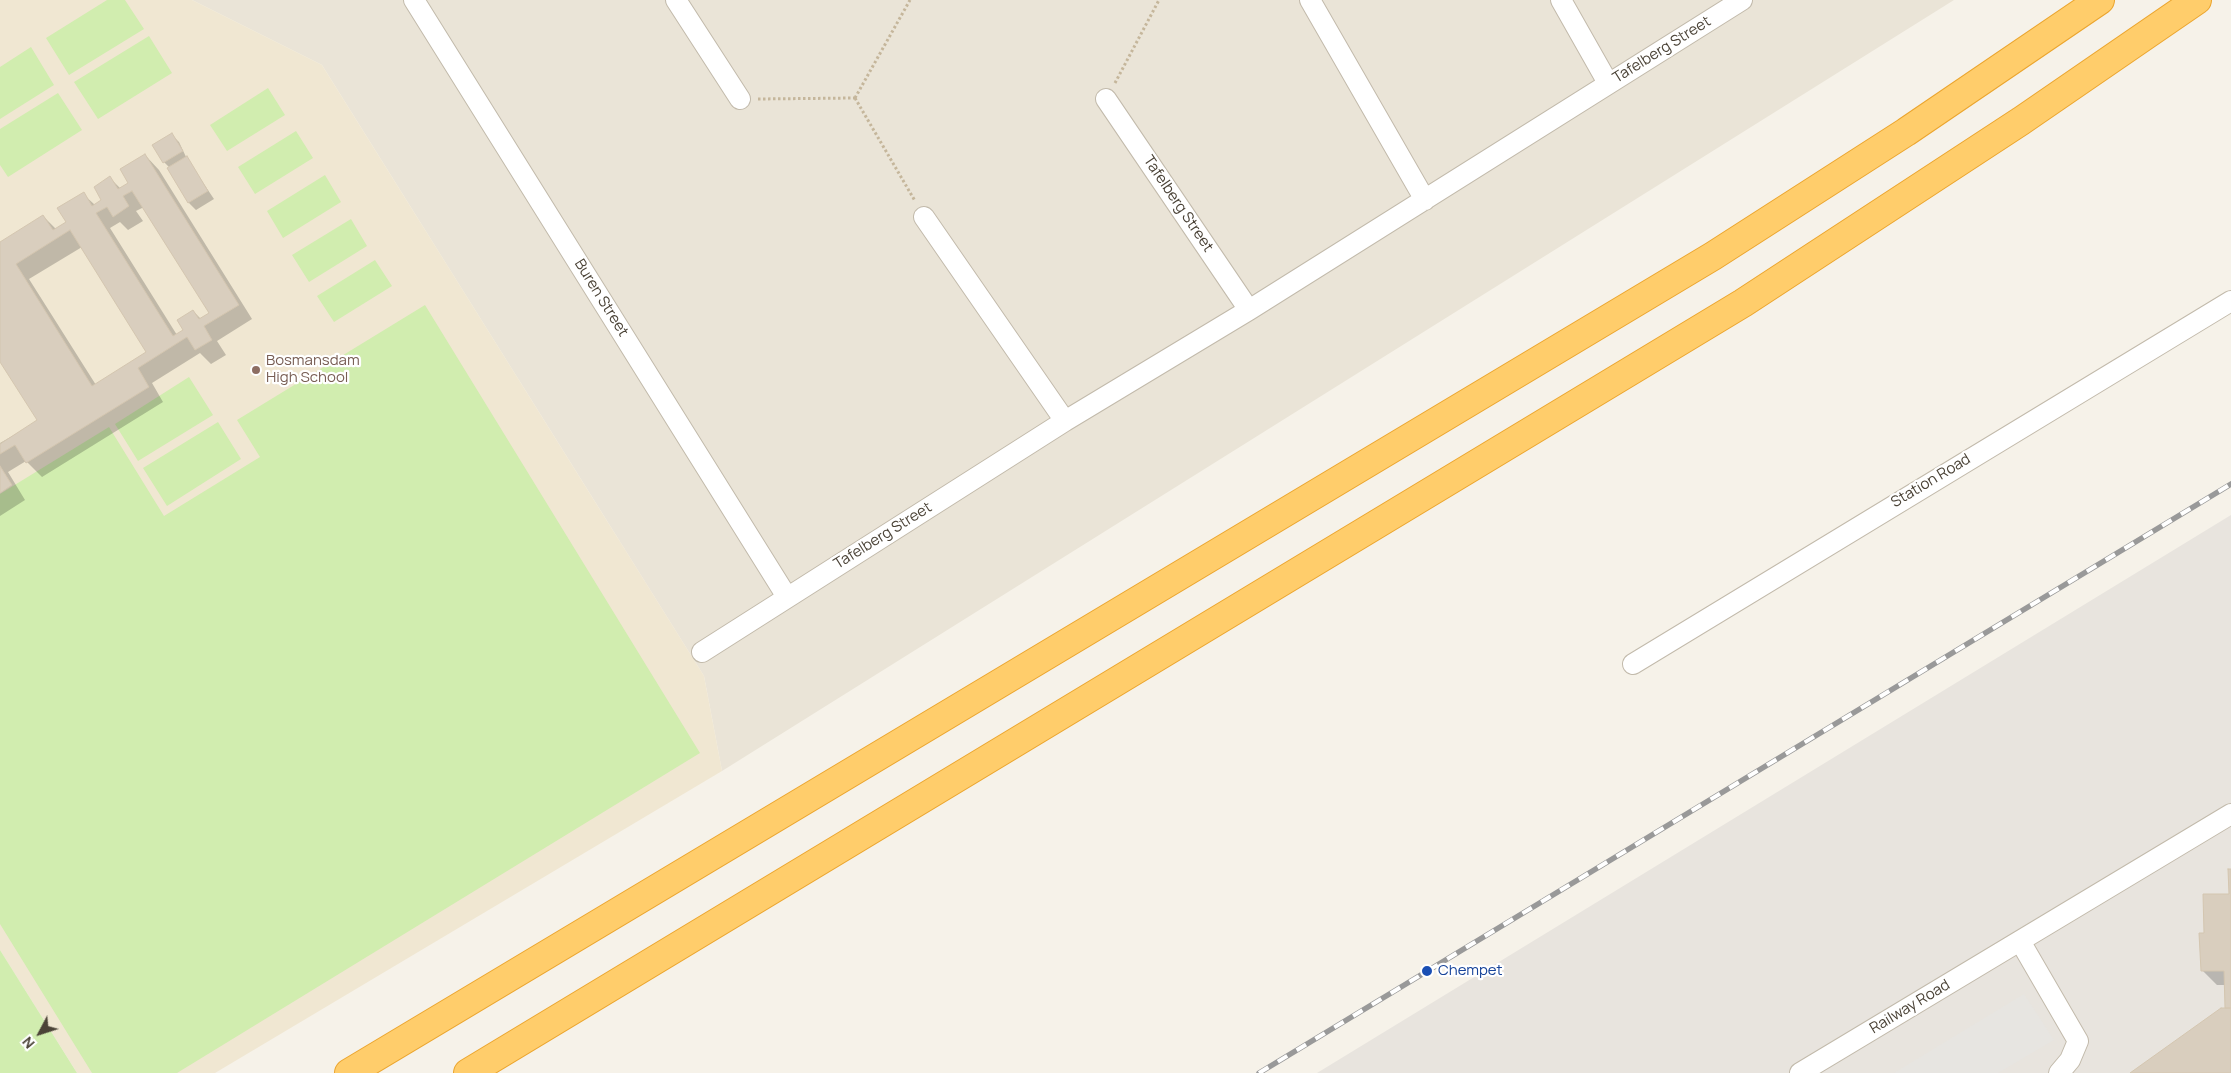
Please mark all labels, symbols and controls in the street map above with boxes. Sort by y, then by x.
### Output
street label: Tafelberg Street [1610,13,1714,87]
street label: Tafelberg Street [1139,152,1217,256]
street label: Buren Street [570,256,632,340]
place label: Bosmansdam High School [266,352,360,387]
marker: Bosmansdam High School [250,364,262,376]
street label: Station Road [1888,450,1974,512]
street label: Tafelberg Street [831,499,935,573]
place label: Chempet [1438,962,1503,980]
marker: Chempet [1420,964,1434,978]
street label: Railway Road [1867,976,1953,1038]
north arrow [15,1008,65,1058]
text: N [18,1033,39,1053]

